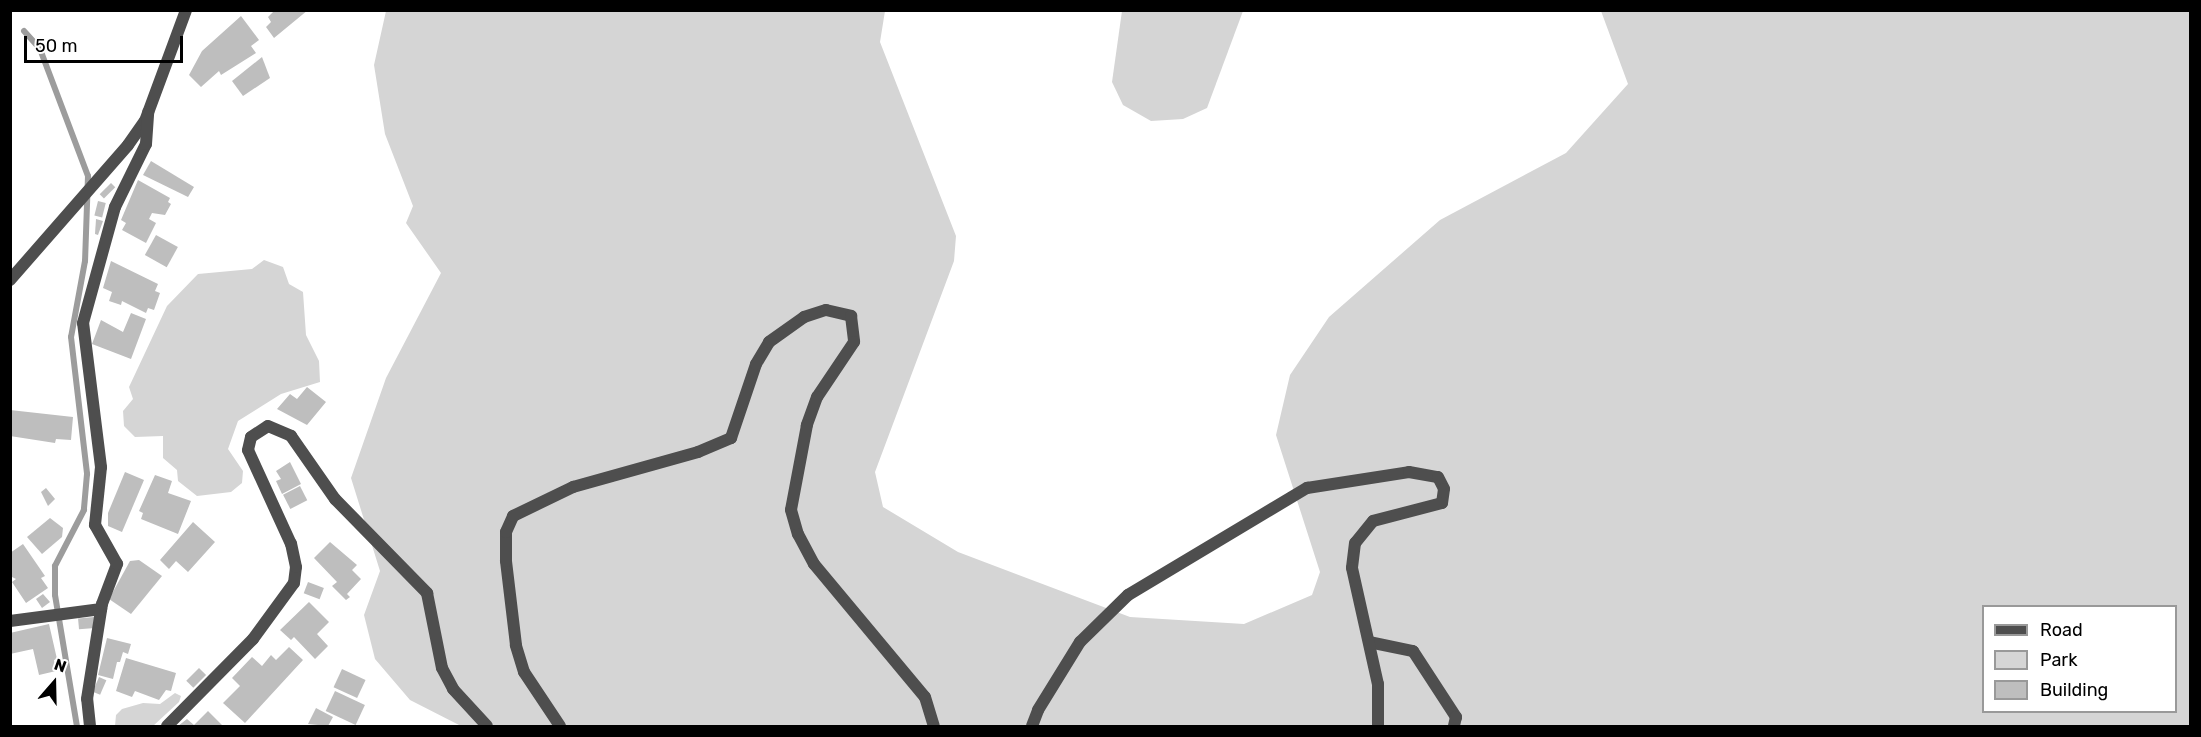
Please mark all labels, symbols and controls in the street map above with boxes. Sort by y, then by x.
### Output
scale bar [27,24,186,62]
text: 50 m [35,35,78,57]
legend [1982,605,2177,713]
text: Road [2040,619,2083,641]
text: Park [2040,649,2077,671]
north arrow [24,653,84,713]
text: N [52,655,69,677]
text: Building [2040,679,2108,701]

